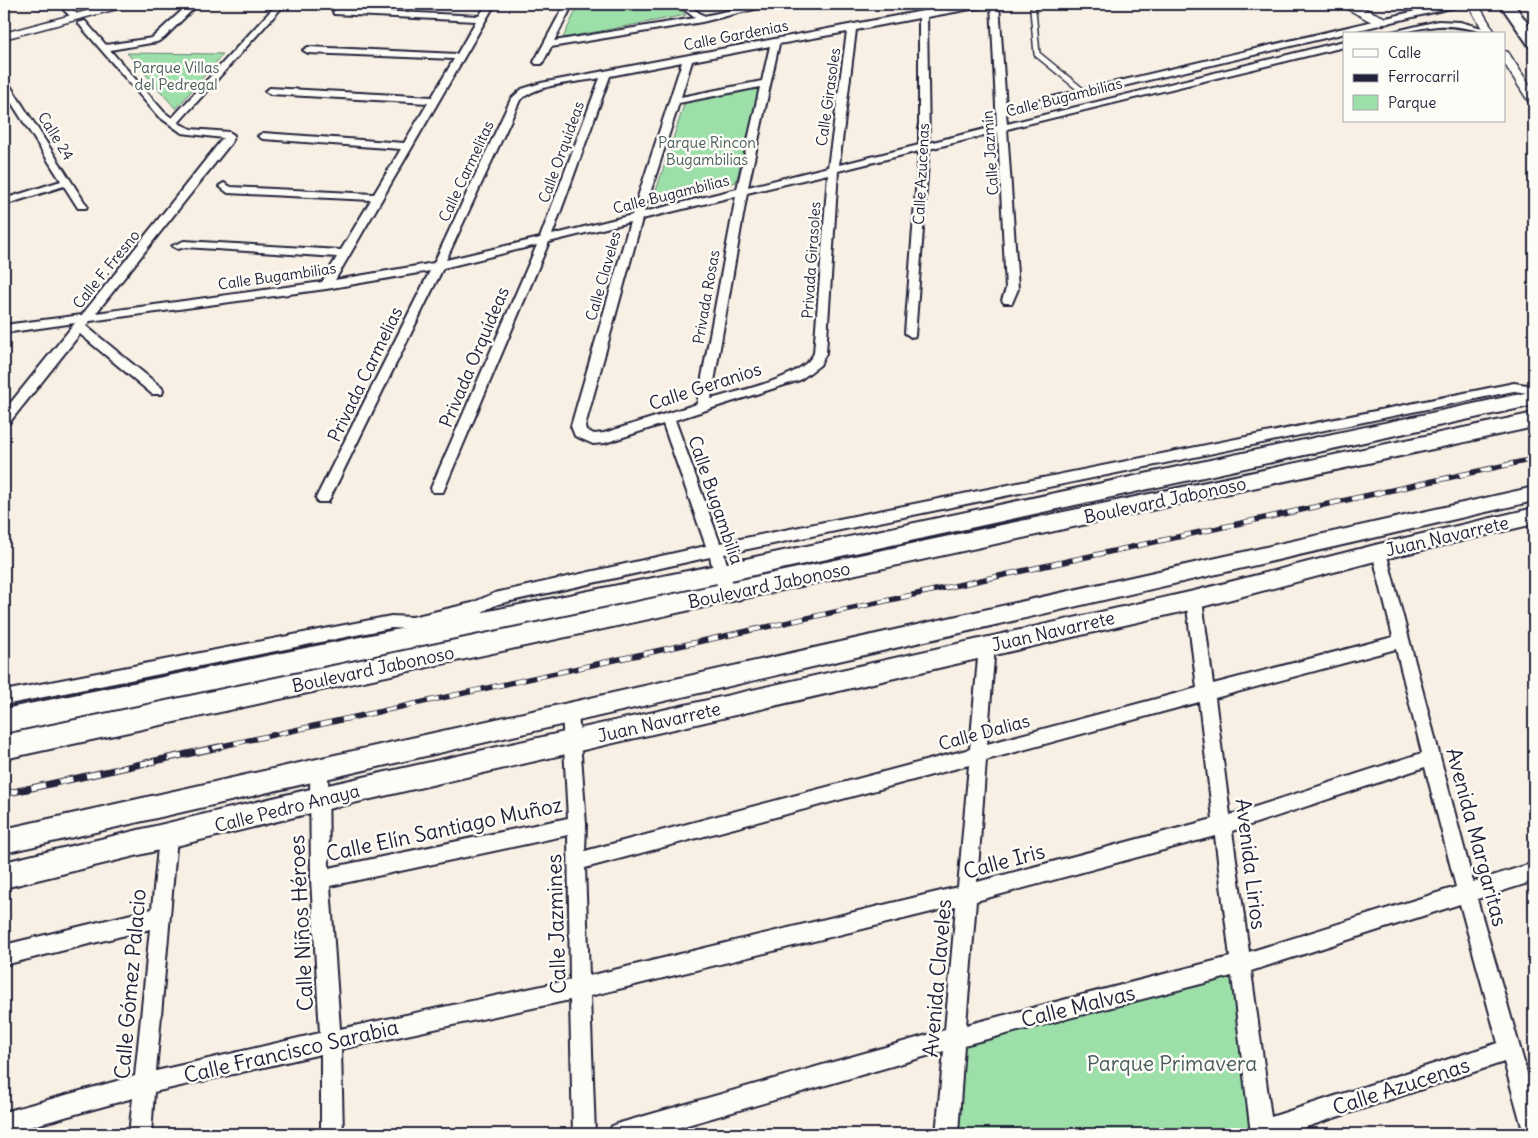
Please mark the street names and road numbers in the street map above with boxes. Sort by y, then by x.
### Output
street label: Calle Gardenias [682,15,790,54]
street label: Calle Girasoles [812,47,844,147]
street label: Calle Bugambilias [1004,73,1124,121]
street label: Calle Orquídeas [534,98,588,205]
street label: Calle 24 [34,108,78,164]
street label: Calle Jazmín [978,110,1002,196]
street label: Calle Carmelitas [434,117,498,225]
street label: Calle Azucenas [909,123,933,225]
street label: Calle Bugambilias [611,170,731,218]
street label: Privada Girasoles [797,201,825,319]
street label: Calle F. Fresno [68,226,144,312]
street label: Calle Claveles [581,229,625,323]
street label: Privada Rosas [688,248,724,346]
street label: Calle Bugambilias [217,258,337,294]
street label: Privada Orquídeas [434,283,514,431]
street label: Privada Carmelias [322,303,408,445]
street label: Calle Geranios [646,357,764,415]
street label: Calle Bugambilia [683,433,749,567]
street label: Boulevard Jabonoso [1082,472,1248,528]
street label: Juan Navarrete [1383,511,1511,561]
street label: Boulevard Jabonoso [686,557,852,613]
street label: Juan Navarrete [989,606,1117,656]
street label: Boulevard Jabonoso [290,641,456,697]
street label: Juan Navarrete [595,697,723,747]
street label: Calle Dalias [936,709,1032,755]
street label: Avenida Margaritas [1440,745,1514,929]
street label: Calle Pedro Anaya [212,779,362,837]
street label: Calle Elín Santiago Muñoz [323,791,565,867]
street label: Avenida Lirios [1230,797,1272,931]
street label: Calle Niños Héroes [283,834,319,1012]
street label: Calle Iris [960,837,1048,885]
street label: Calle Jazmines [540,853,572,995]
street label: Calle Gómez Palacio [108,888,152,1080]
street label: Avenida Claveles [917,898,957,1058]
street label: Calle Malvas [1018,979,1138,1033]
street label: Calle Francisco Sarabia [181,1013,401,1089]
street label: Calle Azucenas [1329,1051,1473,1121]

